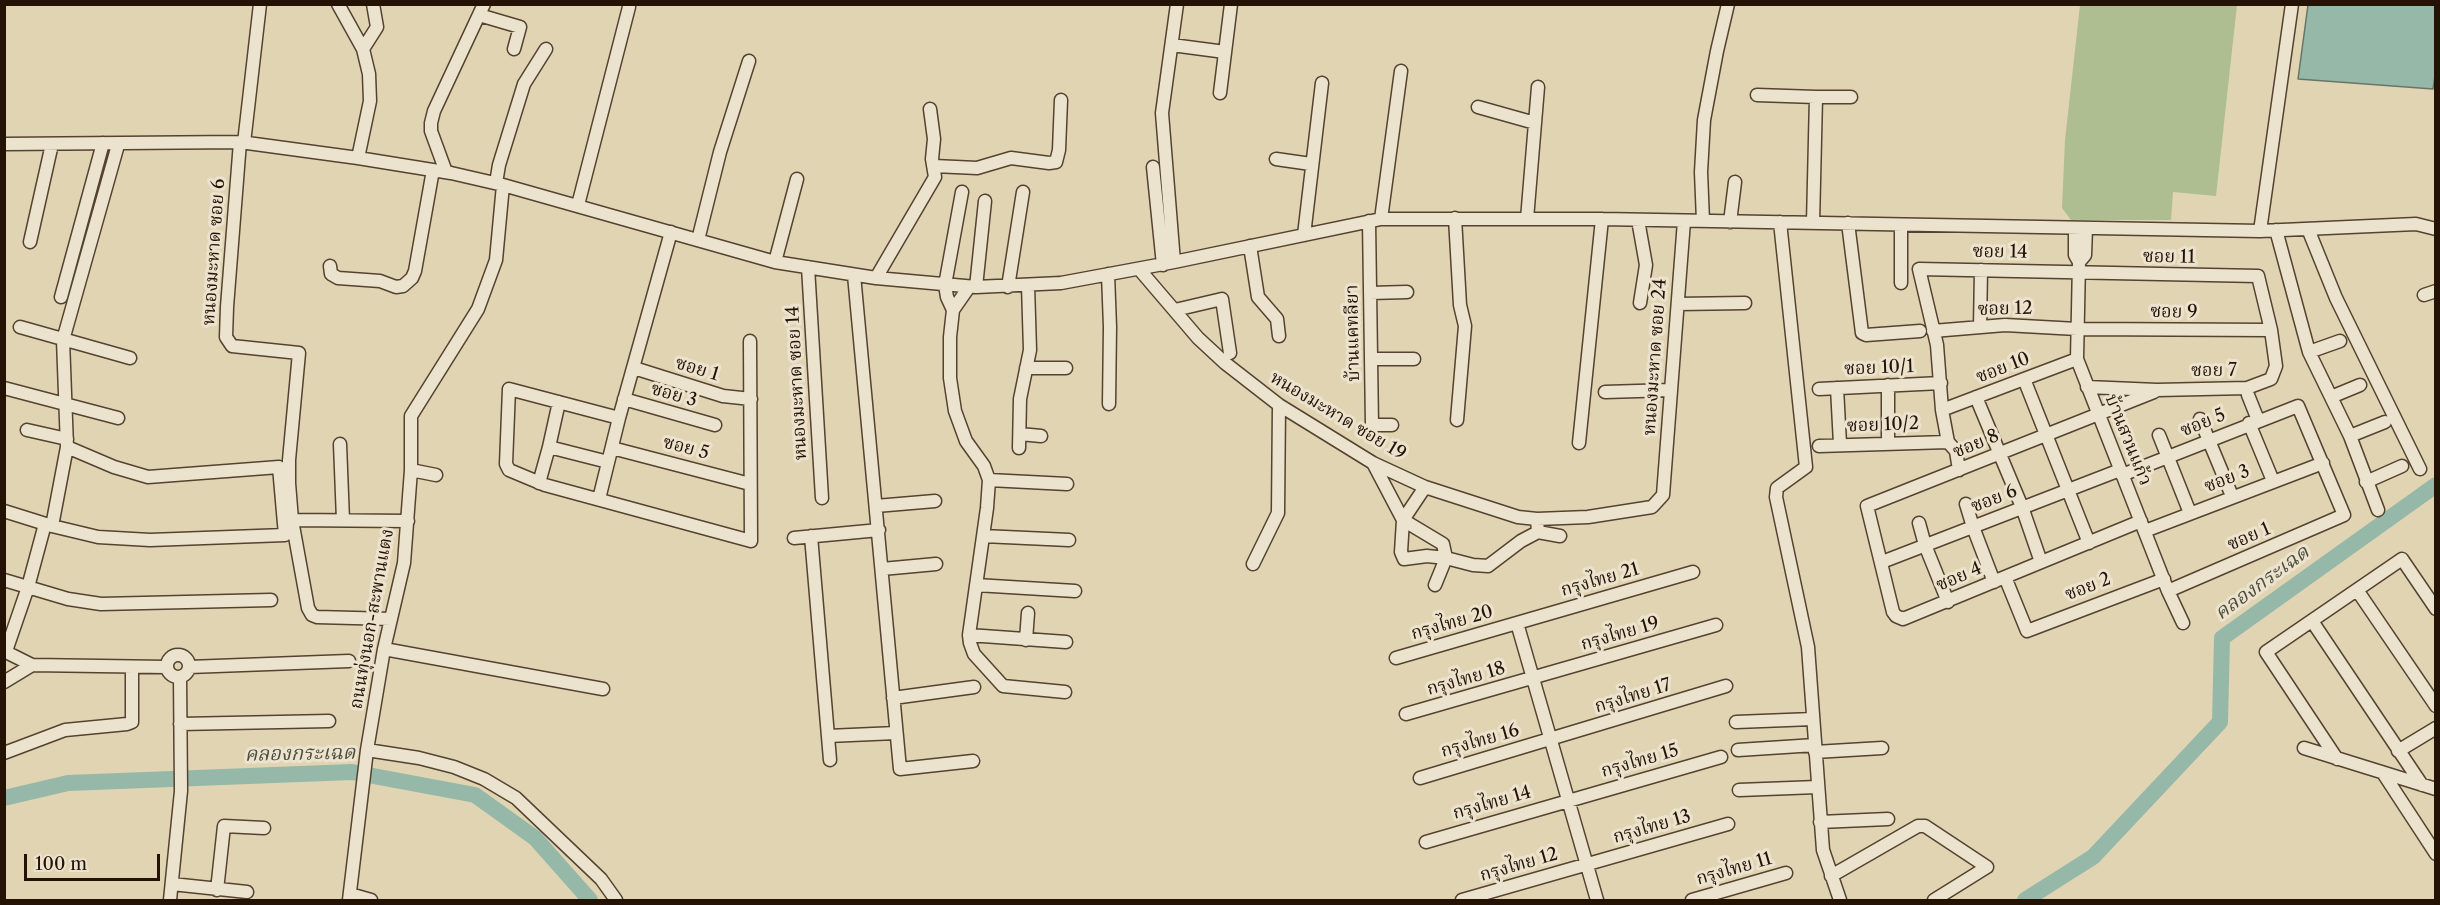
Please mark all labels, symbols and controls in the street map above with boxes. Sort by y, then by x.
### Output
street label: หนองมะหาด ซอย 6 [198,178,230,326]
street label: ซอย 14 [1972,241,2028,263]
street label: ซอย 11 [2143,246,2195,268]
street label: หนองมะหาด ซอย 24 [1639,278,1671,436]
street label: บ้านแคทลียา [1341,284,1365,382]
street label: ซอย 12 [1977,298,2033,320]
street label: ซอย 9 [2150,301,2198,323]
street label: หนองมะหาด ซอย 14 [782,305,812,461]
street label: ซอย 10 [1973,348,2033,388]
street label: ซอย 1 [673,352,721,386]
street label: ซอย 10/1 [1844,356,1914,380]
street label: ซอย 7 [2191,360,2237,382]
street label: หนองมะหาด ซอย 19 [1266,367,1410,465]
street label: ซอย 3 [649,378,699,412]
street label: บ้านสวนแก้ว [2100,391,2156,489]
street label: ซอย 5 [2177,404,2229,442]
street label: ซอย 10/2 [1846,413,1920,437]
street label: ซอย 8 [1950,425,2002,463]
street label: ซอย 5 [661,432,711,464]
street label: ซอย 3 [2201,461,2253,497]
street label: ซอย 6 [1968,480,2020,518]
street label: ซอย 1 [2224,518,2274,556]
street label: ถนนทุ่งนอก-สะพานแตง [346,527,398,711]
water label: คลองกระเฉด [2210,541,2314,625]
street label: ซอย 4 [1933,558,1985,596]
street label: กรุงไทย 21 [1558,559,1642,601]
street label: ซอย 2 [2062,568,2114,606]
street label: กรุงไทย 20 [1409,601,1495,645]
street label: กรุงไทย 19 [1578,613,1662,655]
street label: กรุงไทย 18 [1424,658,1508,700]
street label: กรุงไทย 17 [1592,674,1674,718]
street label: กรุงไทย 16 [1438,720,1522,762]
street label: กรุงไทย 15 [1599,740,1681,782]
water label: คลองกระเฉด [244,741,356,767]
street label: กรุงไทย 14 [1450,782,1534,824]
street label: กรุงไทย 13 [1611,806,1693,848]
scale bar [27,842,164,880]
street label: กรุงไทย 12 [1477,844,1561,886]
street label: กรุงไทย 11 [1694,848,1774,890]
text: 100 m [35,853,87,875]

